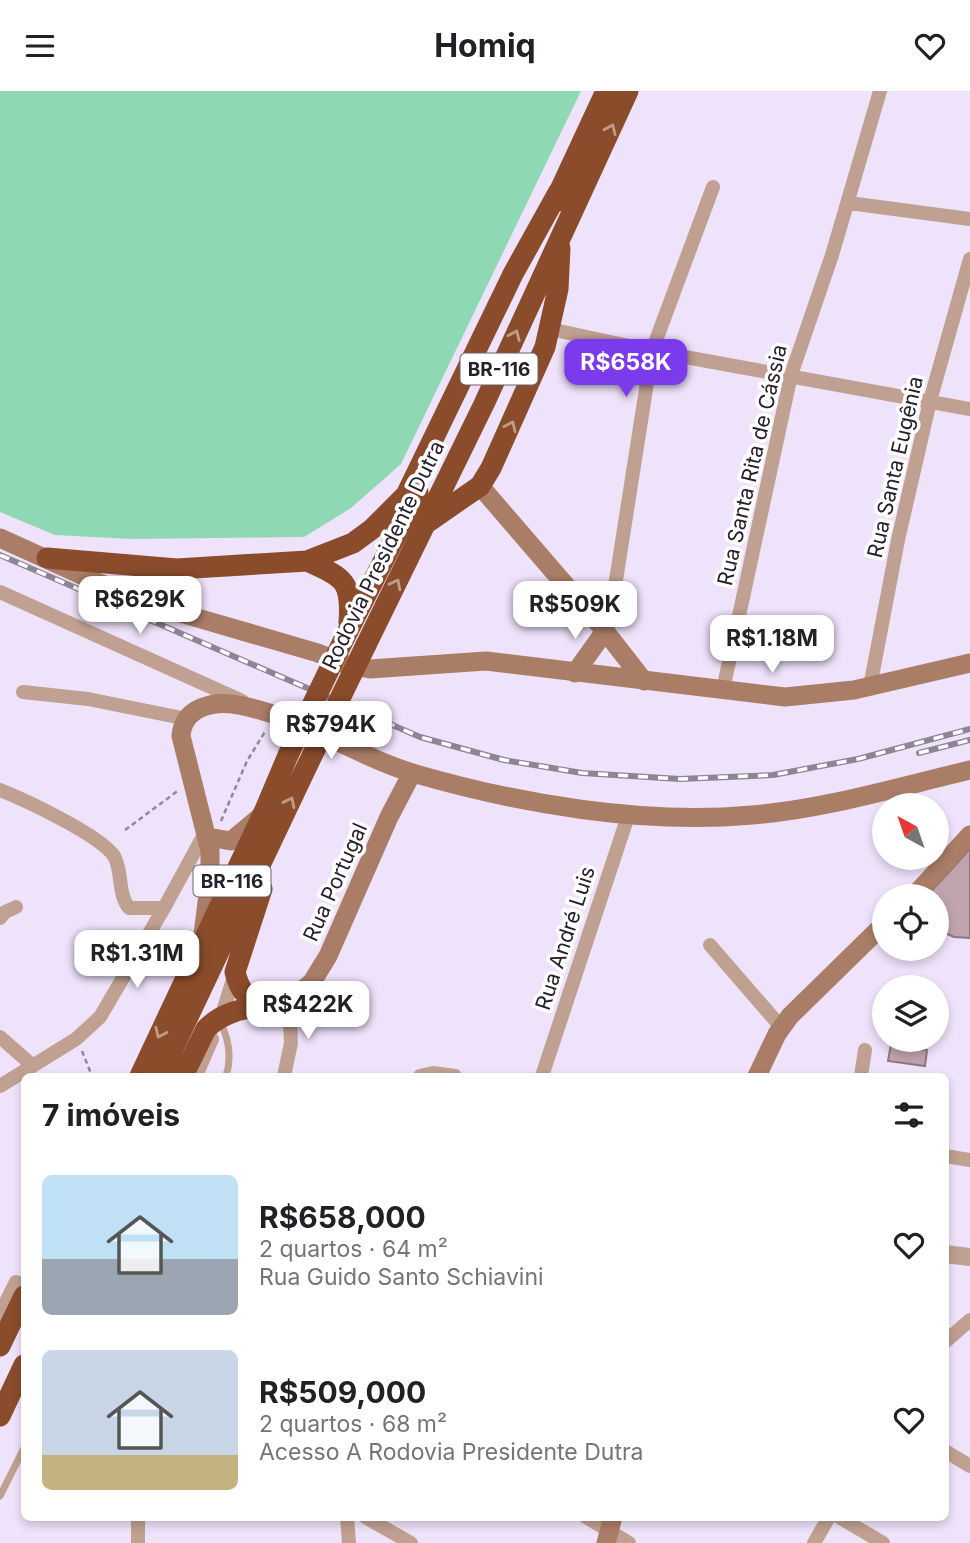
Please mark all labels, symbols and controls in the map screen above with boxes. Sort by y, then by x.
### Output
text: Homiq [434,26,536,65]
icon: menu [21,27,59,65]
icon: heart [911,27,949,65]
one-way arrow [603,123,617,136]
one-way arrow [507,330,521,342]
pin: R$658K [569,339,683,399]
street label: Rua Santa Rita de Cássia [712,342,792,588]
text: R$658K [580,348,672,376]
road number: BR-116 [461,353,538,385]
street label: Rua Santa Eugênia [862,374,928,560]
one-way arrow [503,421,517,433]
street label: Rodovia Presidente Dutra [317,437,449,673]
pin: R$629K [83,577,197,636]
one-way arrow [388,579,402,591]
pin: R$509K [518,581,632,641]
text: R$629K [94,585,186,613]
text: R$509K [529,590,621,618]
pin: R$1.18M [707,615,837,675]
text: R$1.18M [726,624,818,652]
pin: R$794K [274,701,388,761]
text: R$794K [286,710,376,738]
north arrow [872,793,948,870]
map controls [872,793,949,1052]
one-way arrow [282,797,296,809]
street label: Rua Portugal [298,819,372,945]
street label: Rua André Luis [530,863,600,1013]
road number: BR-116 [194,866,270,897]
button: locate [872,884,949,961]
pin: R$1.31M [72,930,202,990]
text: R$1.31M [90,939,184,967]
button: layers [872,975,949,1052]
pin: R$422K [251,981,365,1041]
text: R$422K [262,990,354,1018]
one-way arrow [155,1026,169,1038]
icon: filters [890,1096,928,1134]
text: 7 imóveis [42,1097,180,1133]
text: R$658,000 [259,1199,426,1235]
icon: home [98,1203,182,1287]
icon: heart [890,1226,928,1264]
text: 2 quartos · 64 m² [259,1235,448,1263]
text: Rua Guido Santo Schiavini [259,1263,544,1291]
text: R$509,000 [259,1374,426,1410]
icon: home [98,1378,182,1462]
icon: heart [890,1401,928,1439]
text: 2 quartos · 68 m² [259,1410,447,1438]
text: Acesso A Rodovia Presidente Dutra [259,1438,644,1466]

